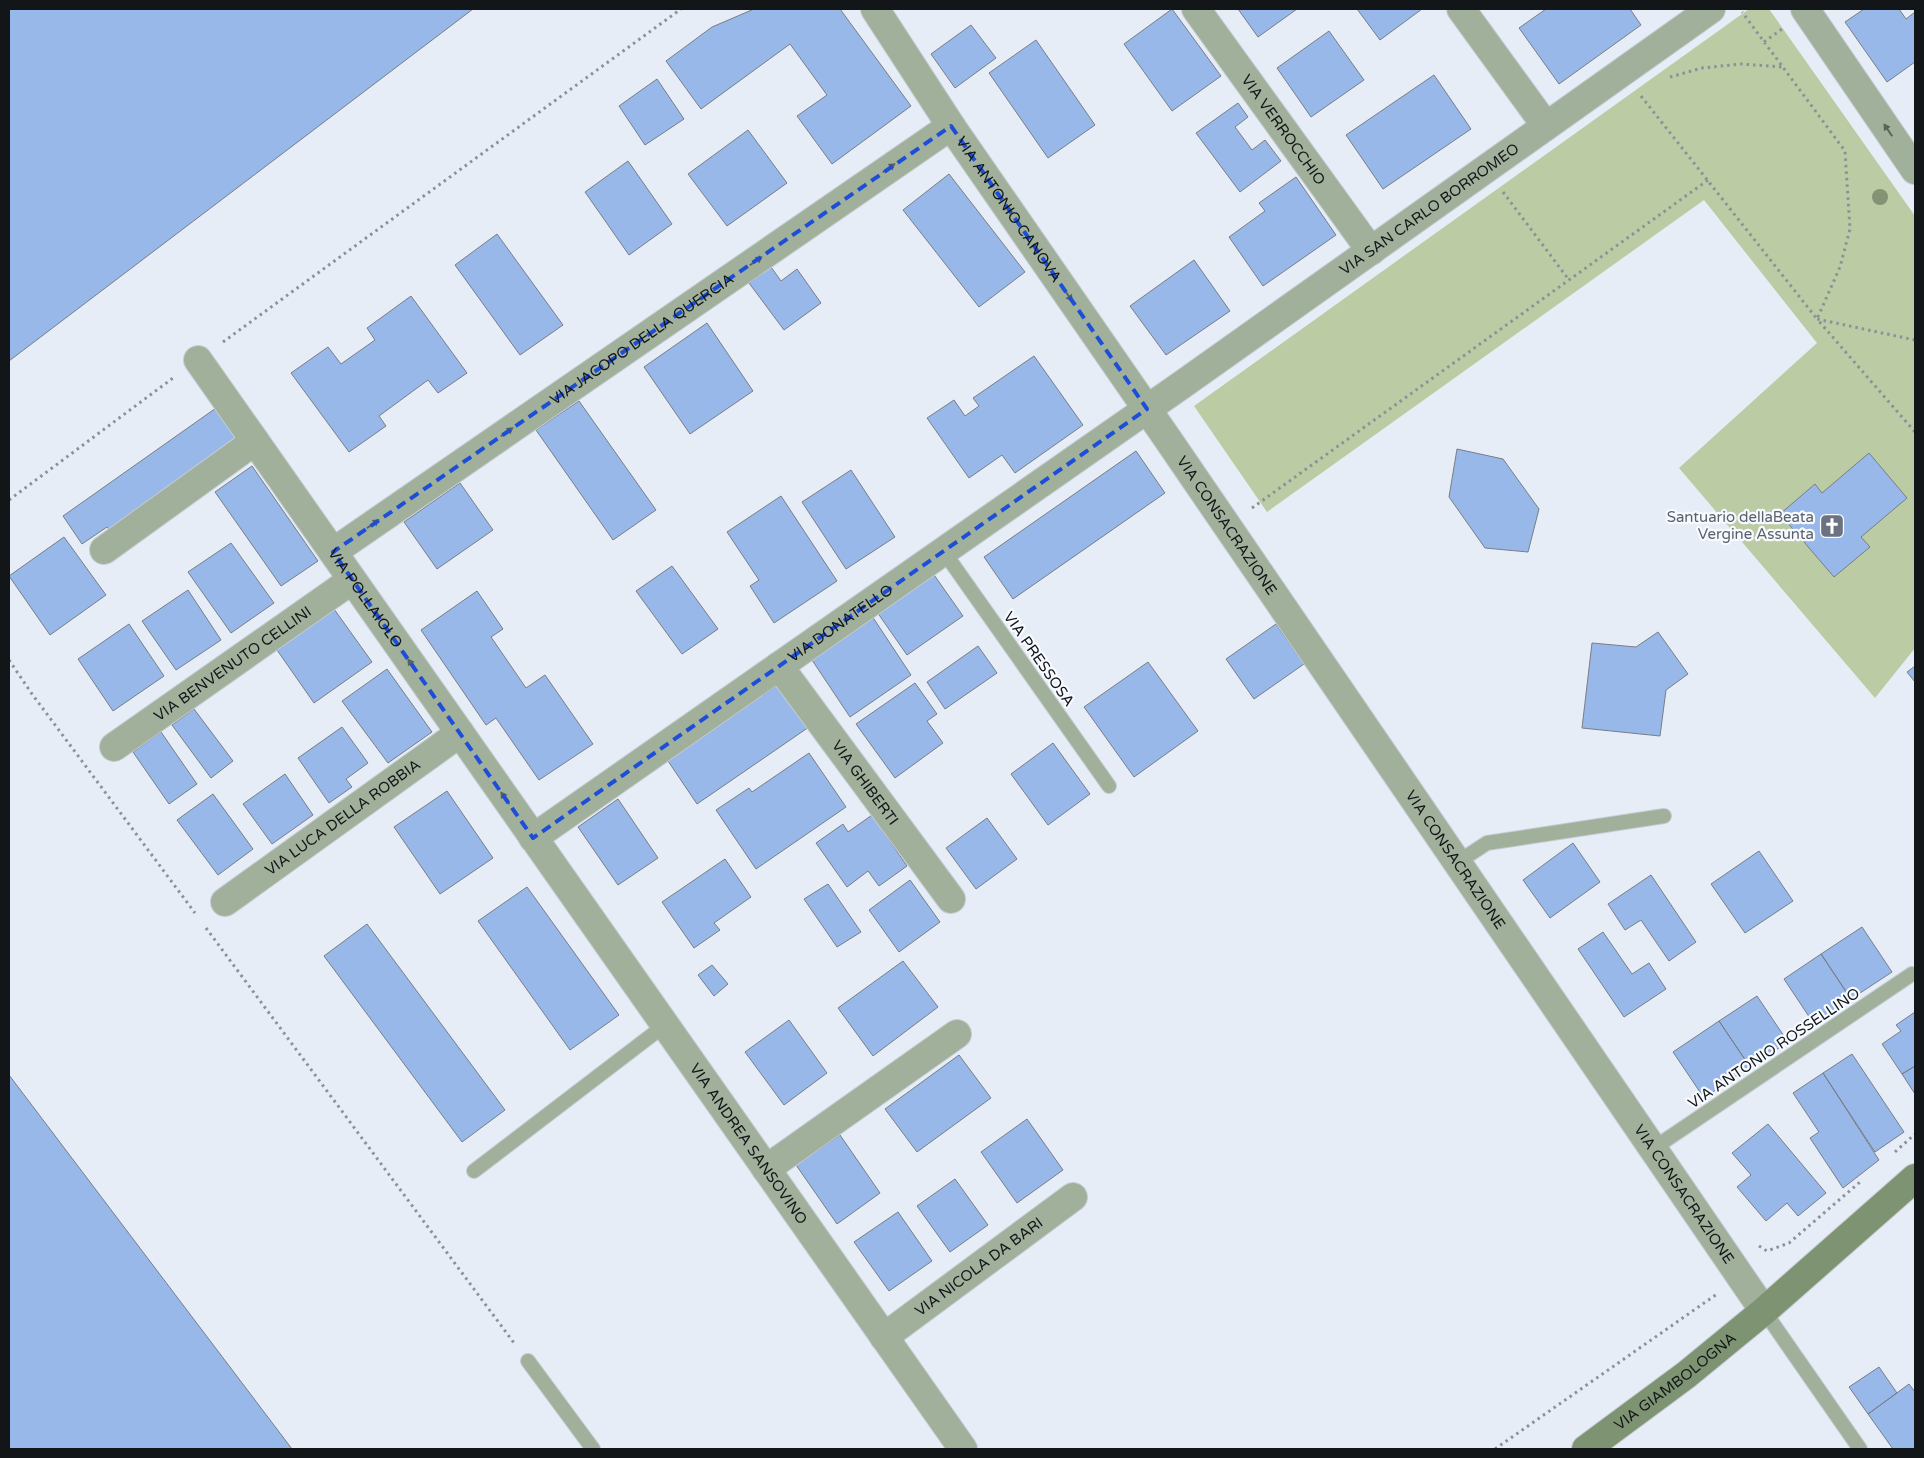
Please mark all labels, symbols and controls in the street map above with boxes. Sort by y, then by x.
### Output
street label: VIA VERROCCHIO [1237,71,1329,188]
one-way arrow [1883,123,1893,137]
street label: VIA ANTONIO CANOVA [952,133,1065,286]
street label: VIA SAN CARLO BORROMEO [1336,139,1522,279]
one-way arrow [883,163,896,173]
one-way arrow [749,256,762,266]
street label: VIA JACOPO DELLA QUERCIA [546,270,737,409]
one-way arrow [1063,289,1073,302]
one-way arrow [500,427,513,437]
street label: VIA CONSACRAZIONE [1173,453,1281,598]
place label: Santuario dellaBeata Vergine Assunta [1667,508,1814,543]
church icon: Santuario dellaBeata Vergine Assunta [1819,513,1845,539]
one-way arrow [366,519,379,529]
street label: VIA POLLAIOLO [324,545,406,651]
street label: VIA DONATELLO [785,580,896,666]
street label: VIA BENVENUTO CELLINI [151,602,315,725]
street label: VIA PRESSOSA [1000,608,1078,710]
one-way arrow [407,658,417,672]
street label: VIA GHIBERTI [828,737,902,829]
street label: VIA LUCA DELLA ROBBIA [261,755,424,879]
street label: VIA CONSACRAZIONE [1402,787,1509,933]
one-way arrow [500,791,510,805]
street label: VIA ANTONIO ROSSELLINO [1685,984,1863,1112]
street label: VIA ANDREA SANSOVINO [686,1060,811,1228]
street label: VIA CONSACRAZIONE [1630,1121,1738,1267]
street label: VIA NICOLA DA BARI [911,1214,1046,1320]
street label: VIA GIAMBOLOGNA [1611,1329,1740,1434]

